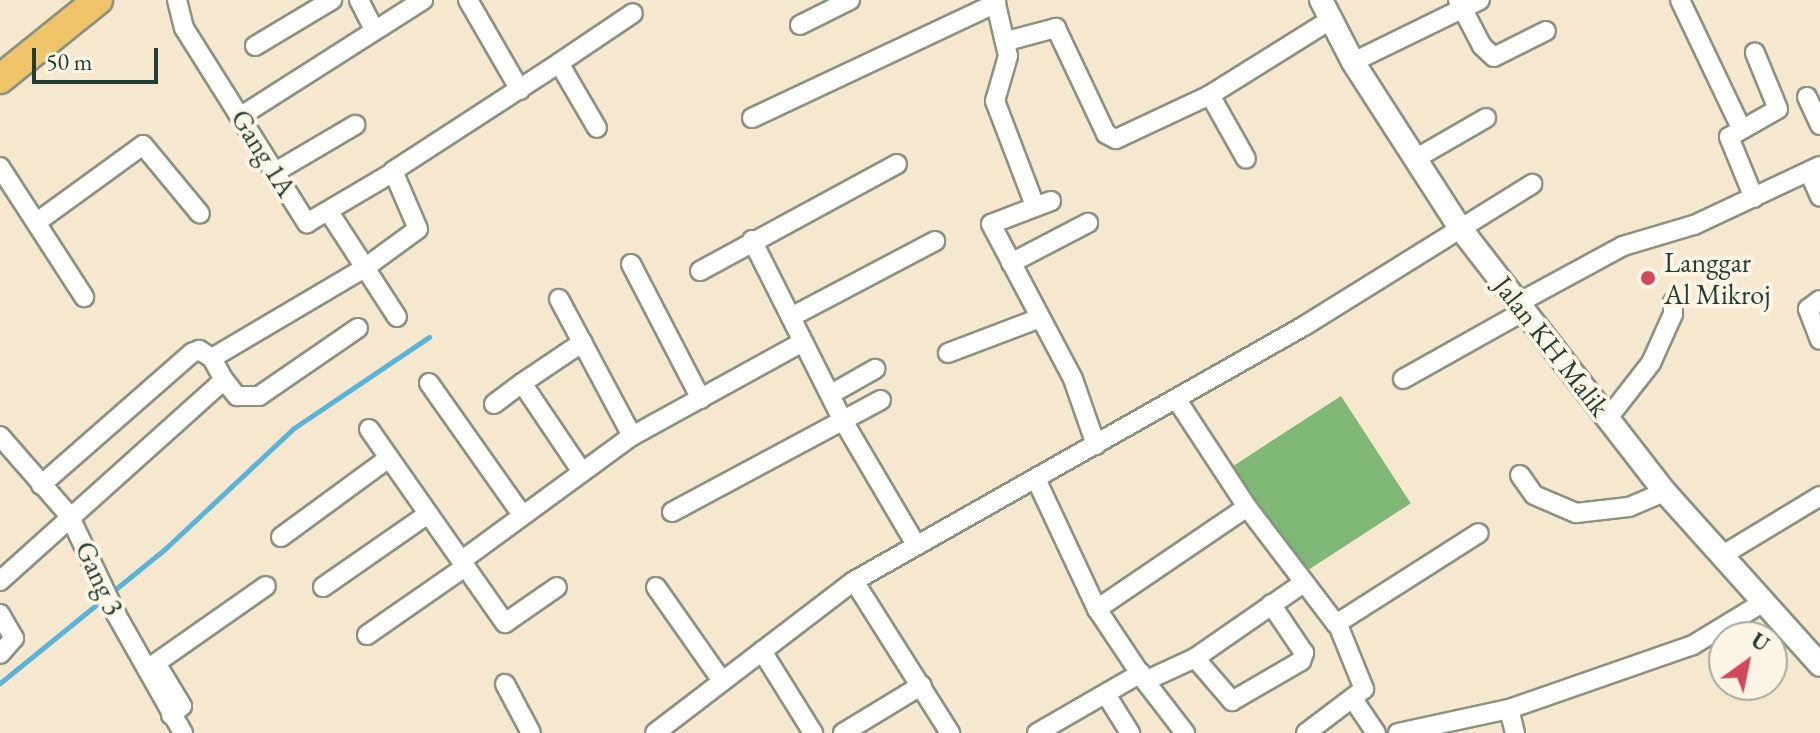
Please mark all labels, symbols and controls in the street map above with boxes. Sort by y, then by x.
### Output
scale bar [36,32,162,82]
text: 50 m [46,46,93,77]
street label: Gang 1A [224,103,304,203]
place label: Langgar Al Mikroj [1664,245,1770,311]
street label: Jalan KH Malik [1487,269,1617,423]
marker: Langgar Al Mikroj [1639,269,1657,287]
street label: Gang 3 [68,536,132,620]
north arrow [1708,621,1788,701]
text: U [1745,626,1775,659]

